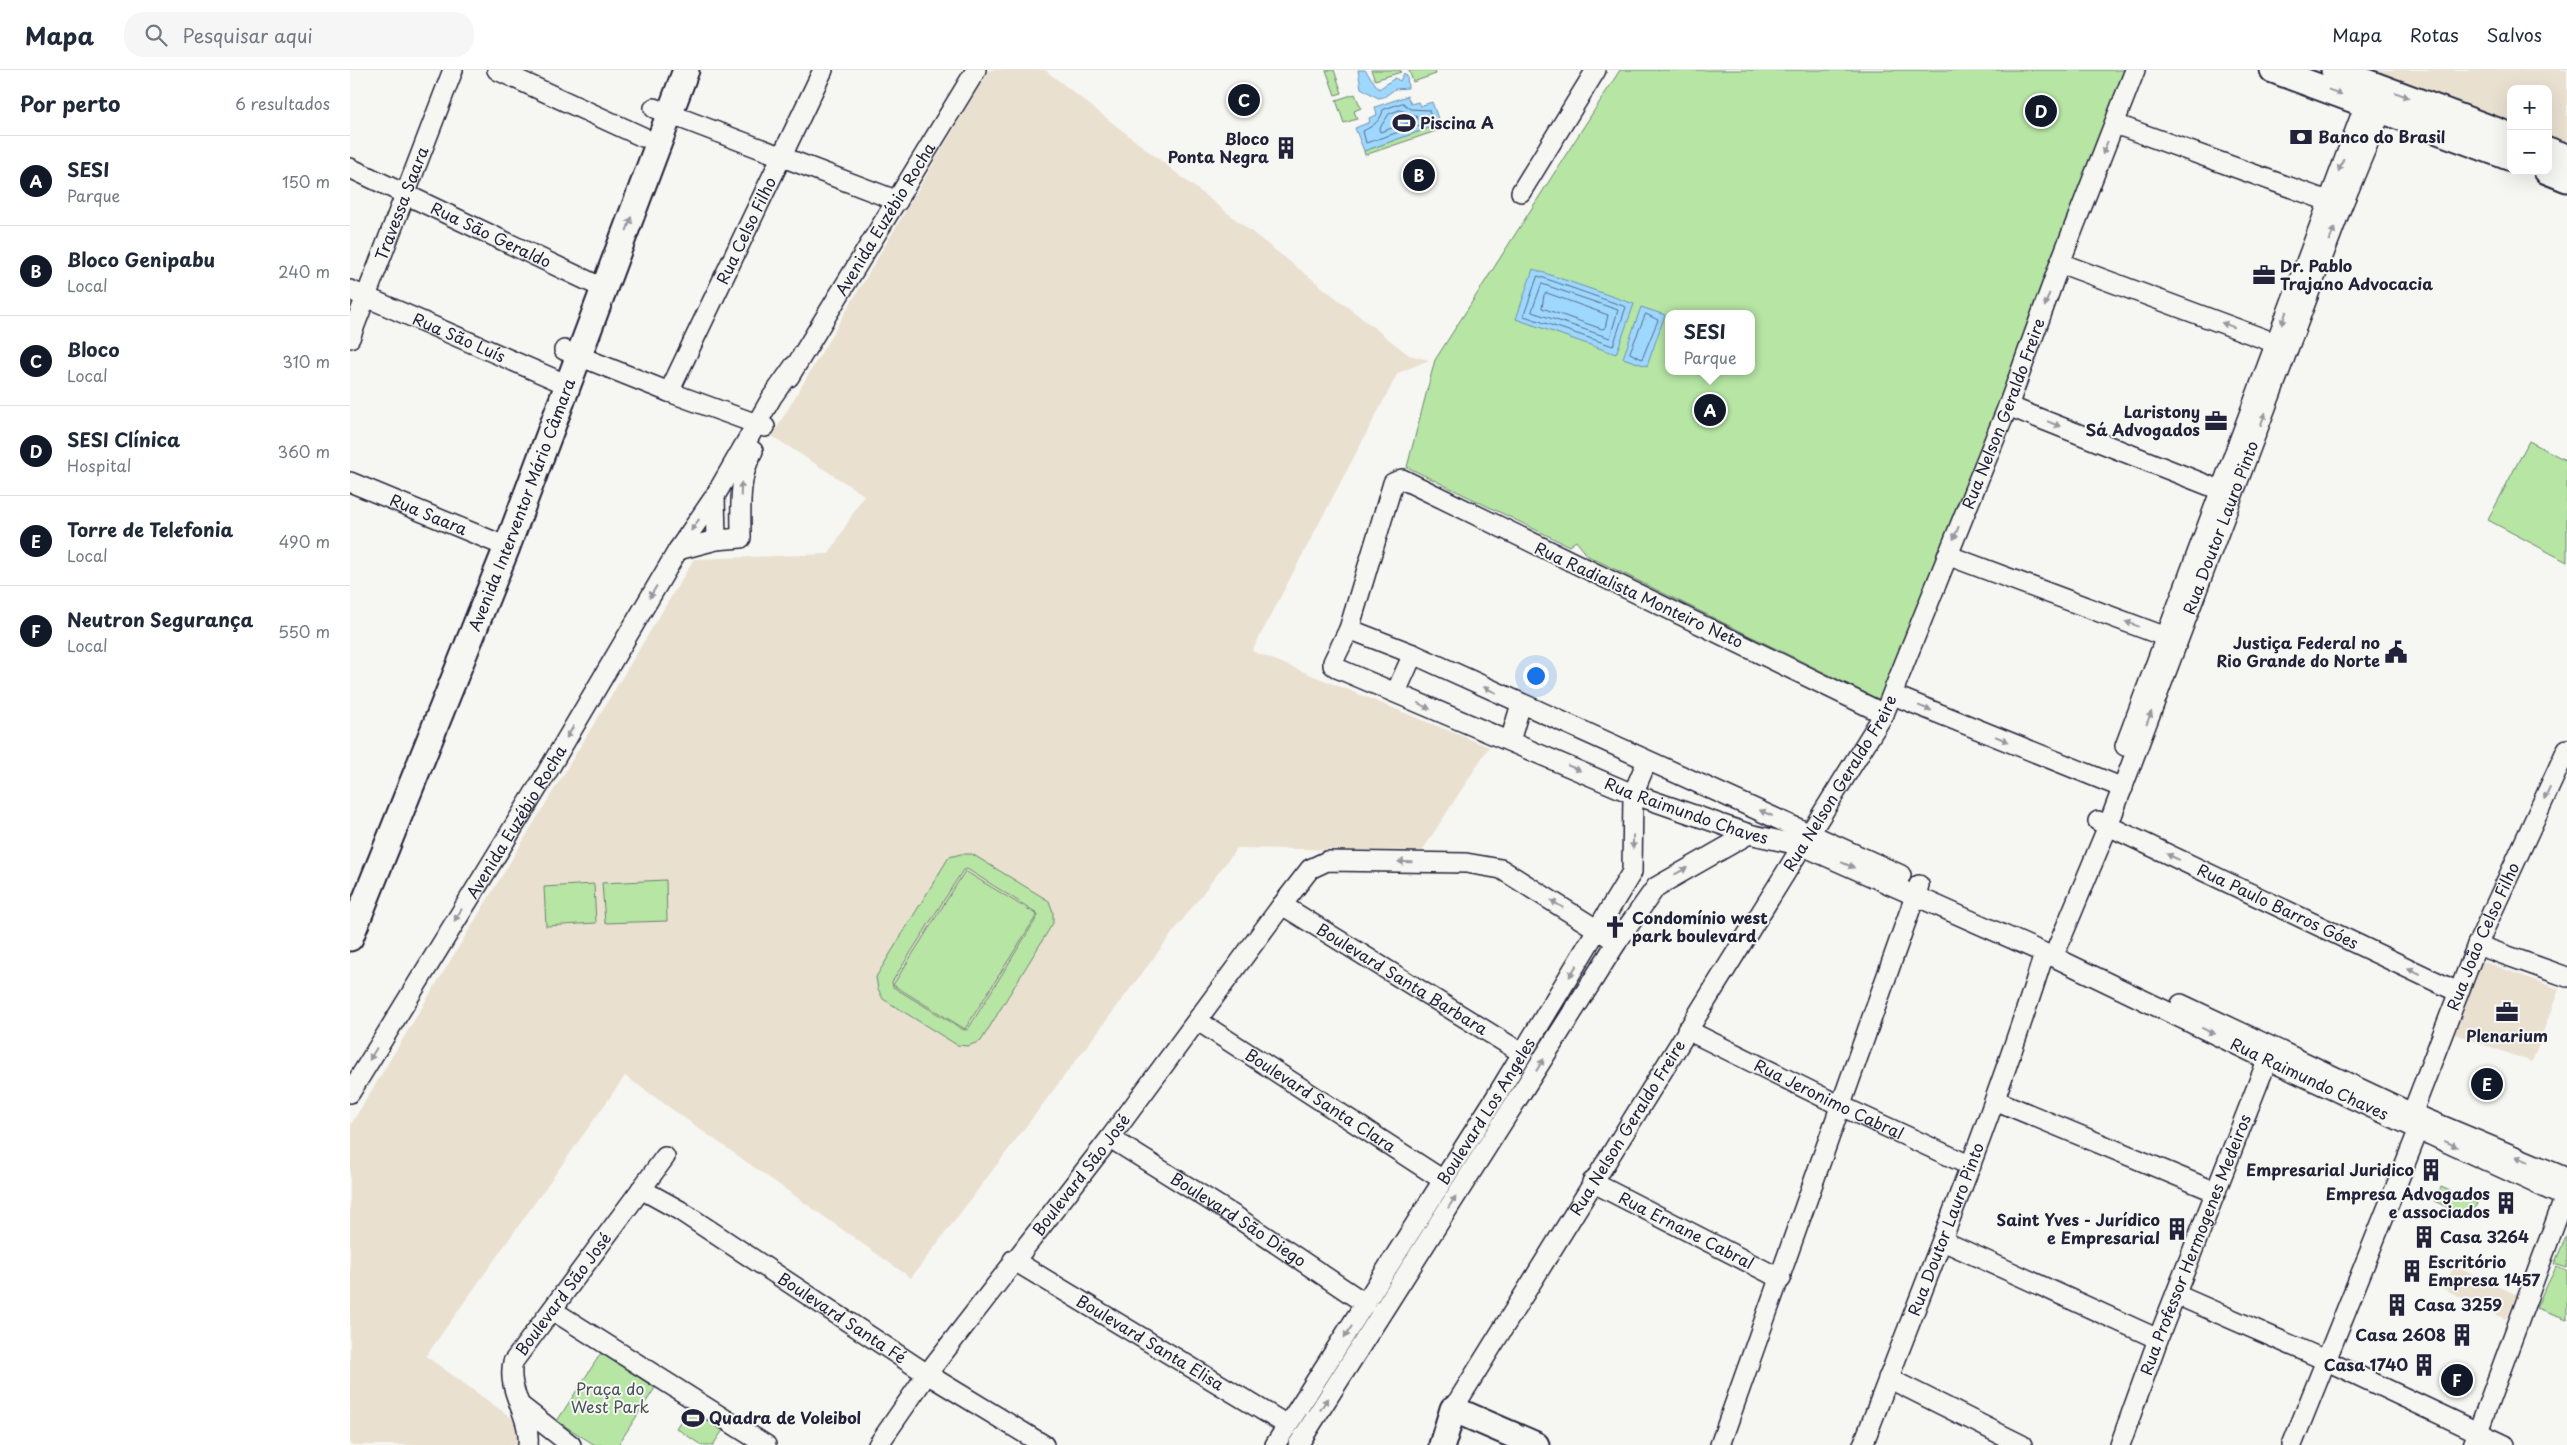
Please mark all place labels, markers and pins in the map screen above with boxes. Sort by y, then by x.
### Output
pin: C [1228,81,1260,119]
pin: D [2025,92,2057,130]
sports icon: Piscina A [1391,110,1417,136]
place label: Piscina A [1420,110,1494,134]
bank icon: Banco do Brasil [2288,124,2314,150]
place label: Banco do Brasil [2318,124,2445,148]
place label: Bloco Ponta Negra [1168,126,1269,168]
building icon: Bloco Ponta Negra [1273,135,1299,161]
pin: B [1403,156,1435,194]
place label: Dr. Pablo Trajano Advocacia [2280,253,2433,295]
office icon: Dr. Pablo Trajano Advocacia [2251,262,2277,288]
pin: A [1694,391,1726,429]
place label: Laristony Sá Advogados [2085,399,2200,441]
office icon: Laristony Sá Advogados [2203,408,2229,434]
place label: Justiça Federal no Rio Grande do Norte [2216,630,2380,672]
public building icon: Justiça Federal no Rio Grande do Norte [2383,639,2409,665]
place label: Condomínio west park boulevard [1632,905,1768,947]
church icon: Condomínio west park boulevard [1602,914,1628,940]
office icon: Plenarium [2494,999,2520,1025]
place label: Plenarium [2466,1023,2548,1047]
pin: E [2471,1065,2503,1103]
place label: Empresarial Juridico [2246,1157,2414,1181]
building icon: Empresarial Juridico [2418,1157,2444,1183]
place label: Empresa Advogados e associados [2326,1181,2490,1223]
building icon: Empresa Advogados e associados [2493,1190,2519,1216]
place label: Saint Yves - Jurídico e Empresarial [1996,1207,2160,1249]
building icon: Saint Yves - Jurídico e Empresarial [2164,1216,2190,1242]
building icon: Casa 3264 [2411,1224,2437,1250]
place label: Casa 3264 [2440,1224,2529,1248]
place label: Escritório Empresa 1457 [2428,1249,2540,1291]
building icon: Escritório Empresa 1457 [2399,1258,2425,1284]
building icon: Casa 3259 [2384,1292,2410,1318]
place label: Casa 3259 [2414,1292,2502,1316]
place label: Casa 2608 [2355,1322,2446,1346]
building icon: Casa 2608 [2449,1322,2475,1348]
place label: Casa 1740 [2324,1352,2408,1376]
building icon: Casa 1740 [2411,1352,2437,1378]
pin: F [2441,1361,2473,1399]
sports icon: Quadra de Voleibol [680,1405,706,1431]
place label: Quadra de Voleibol [709,1405,861,1429]

